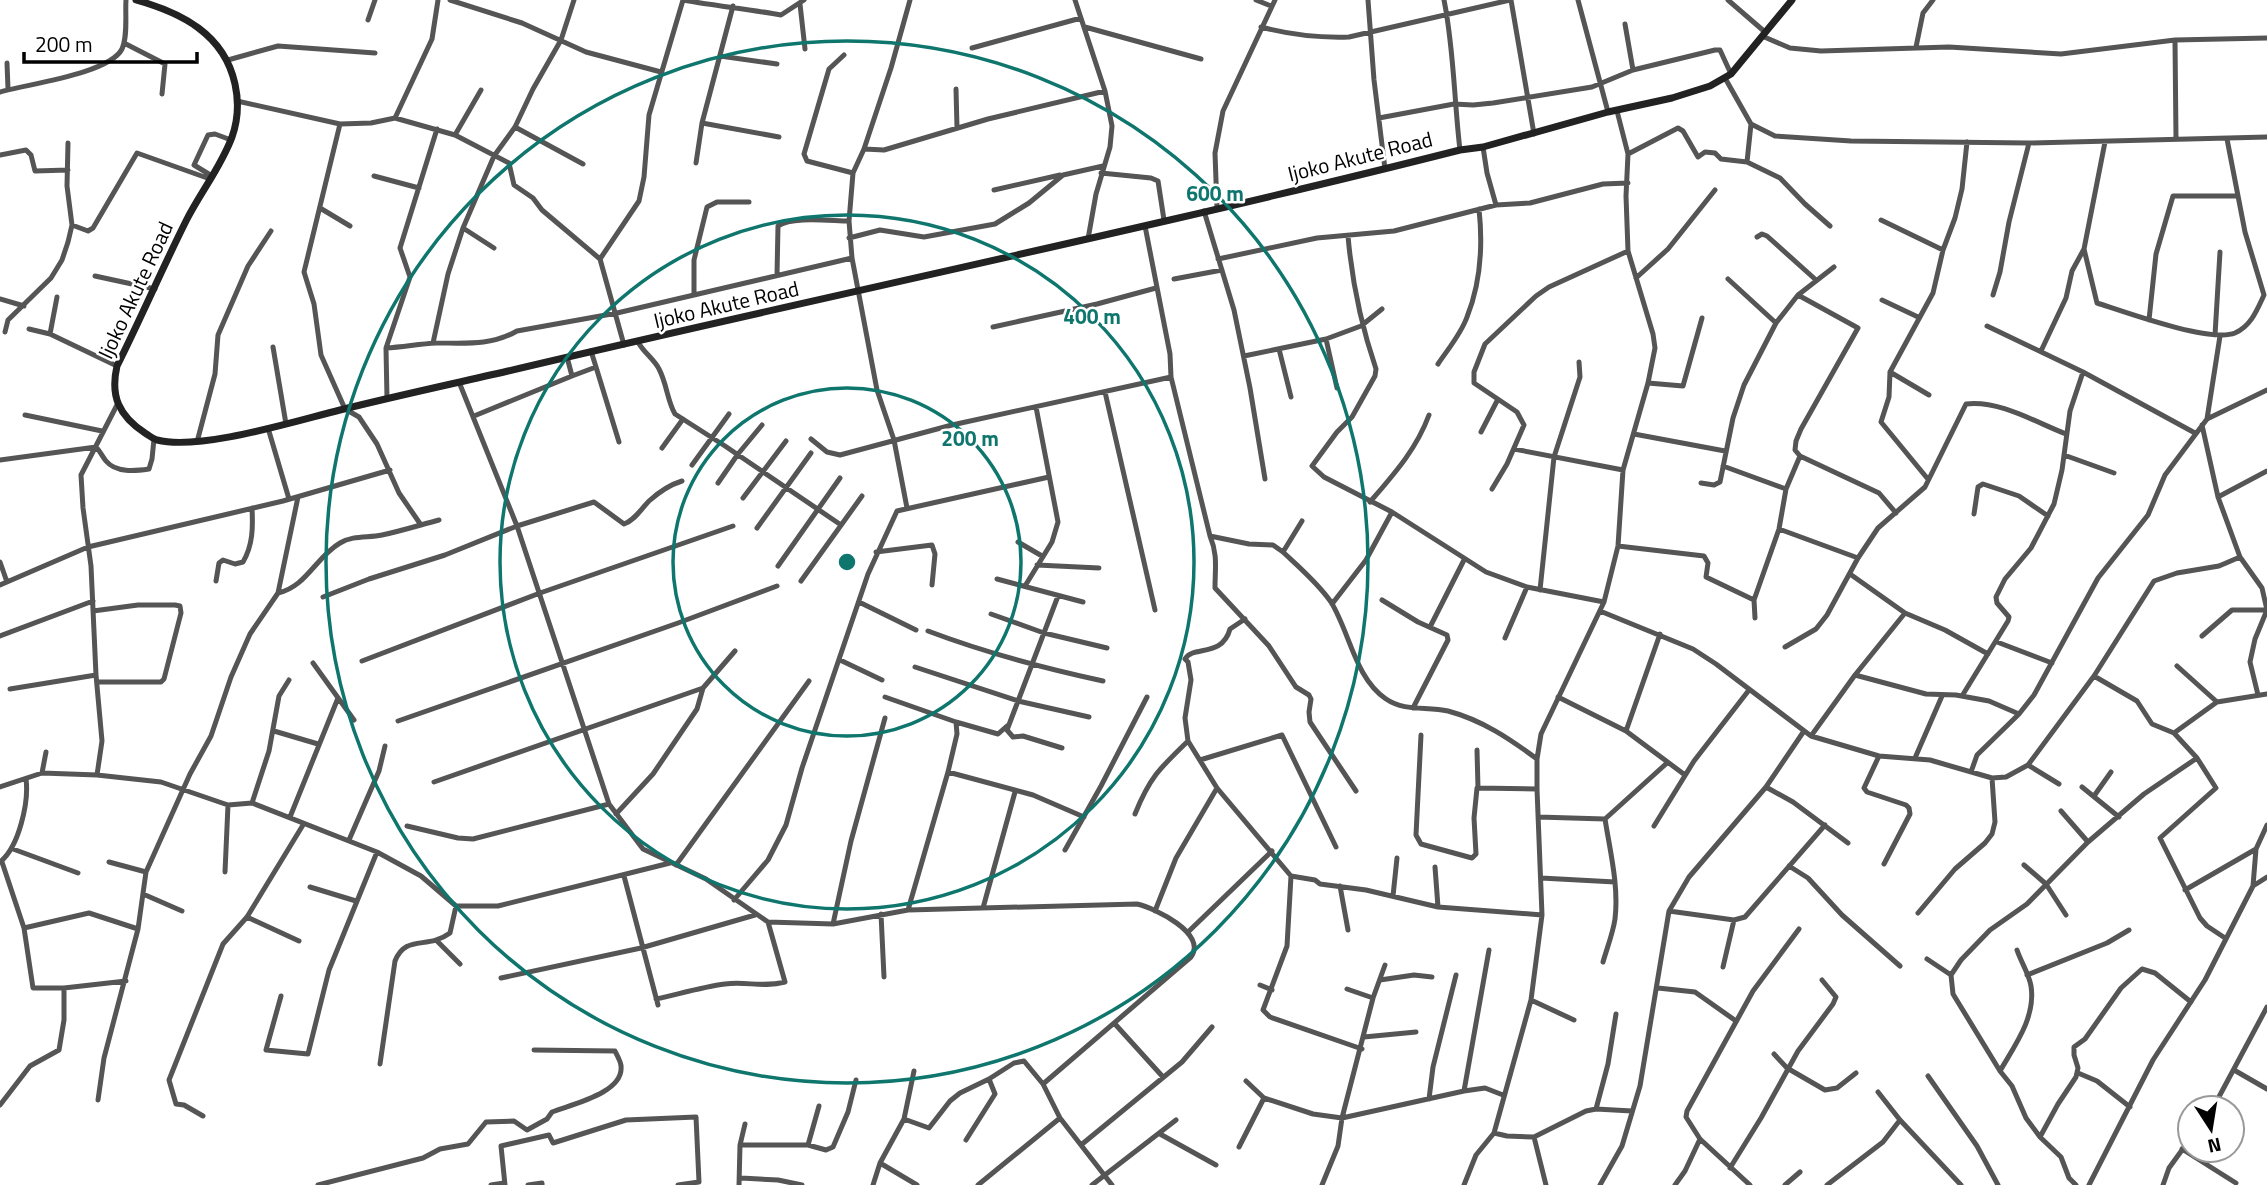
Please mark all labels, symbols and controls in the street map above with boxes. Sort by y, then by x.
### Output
scale bar [24,21,198,65]
text: 200 m [35,28,92,60]
street label: Ijoko Akute Road [1284,123,1436,189]
text: 600 m [1186,177,1244,209]
street label: Ijoko Akute Road [89,216,181,364]
street label: Ijoko Akute Road [650,272,802,336]
text: 400 m [1063,300,1121,332]
text: 200 m [941,422,999,454]
centre of rings [835,550,859,574]
north arrow [2176,1094,2246,1164]
text: N [2205,1131,2224,1162]

